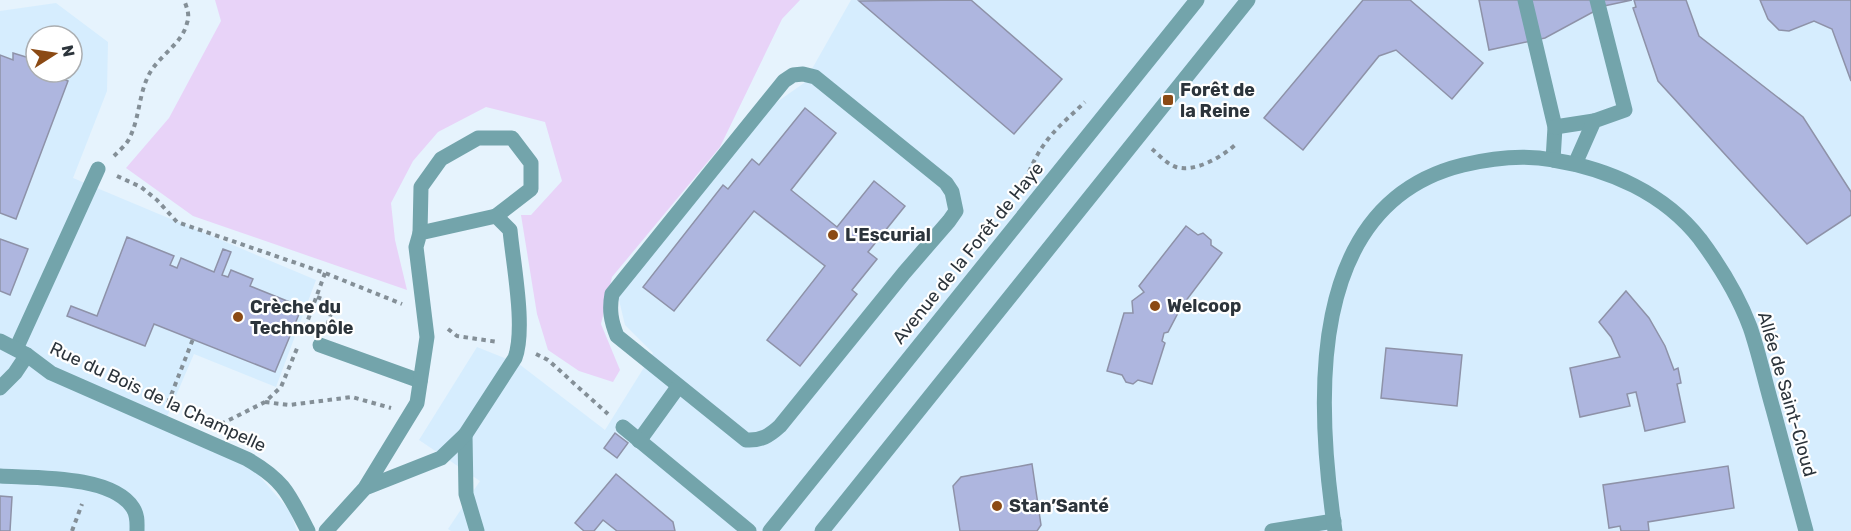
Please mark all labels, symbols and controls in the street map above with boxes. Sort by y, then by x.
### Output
north arrow [24,24,84,84]
text: N [58,43,79,59]
place label: Forêt de la Reine [1180,79,1255,122]
marker: Forêt de la Reine [1161,93,1175,107]
street label: Avenue de la Forêt de Haye [888,158,1048,348]
place label: L'Escurial [845,224,931,246]
marker: L'Escurial [826,228,840,242]
place label: Welcoop [1167,295,1241,317]
place label: Crèche du Technopôle [250,296,354,339]
marker: Welcoop [1148,299,1162,313]
street label: Allée de Saint-Cloud [1753,309,1821,479]
marker: Crèche du Technopôle [231,310,245,324]
street label: Rue du Bois de la Champelle [46,337,270,457]
place label: Stan’Santé [1009,495,1109,517]
marker: Stan’Santé [990,499,1004,513]

